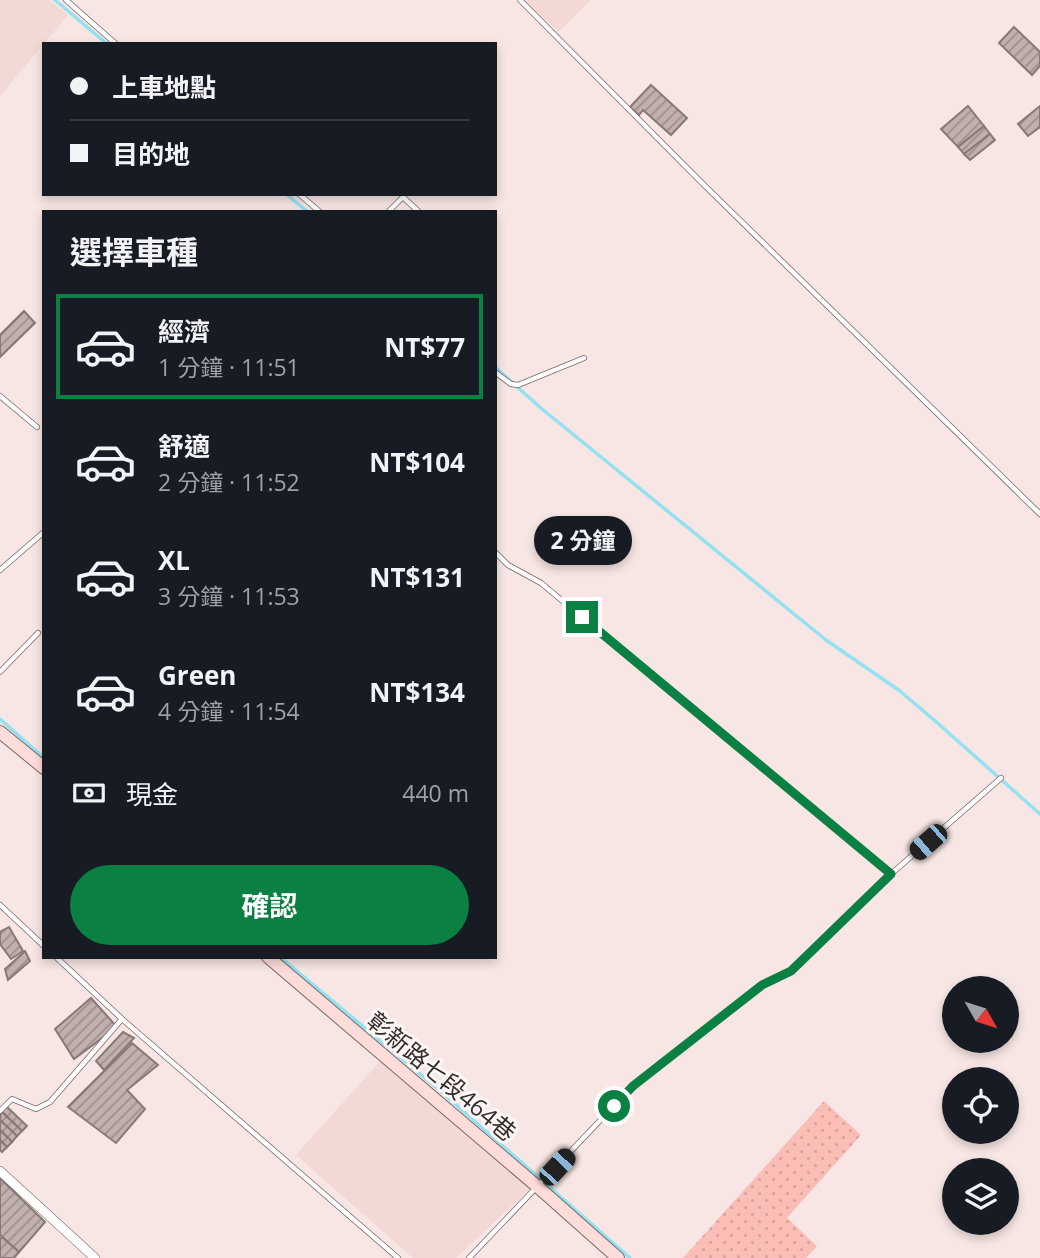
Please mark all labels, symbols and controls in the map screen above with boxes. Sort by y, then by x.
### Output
text: 上車地點 [112,69,216,105]
text: 目的地 [112,136,190,172]
text: 選擇車種 [70,230,198,273]
text: 經濟 [158,313,210,349]
icon: car [74,315,137,378]
text: NT$77 [384,329,465,365]
text: 1 分鐘 · 11:51 [158,351,300,383]
text: 舒適 [158,428,210,464]
icon: car [74,430,137,493]
text: NT$104 [369,444,465,480]
text: 2 分鐘 · 11:52 [158,466,300,498]
callout: 2 分鐘 [533,516,631,564]
text: 2 分鐘 [550,524,616,556]
text: XL [158,542,190,578]
icon: car [74,545,137,608]
text: NT$131 [369,559,465,595]
text: 3 分鐘 · 11:53 [158,580,300,612]
route end [566,601,598,633]
text: Green [158,657,236,693]
icon: car [74,660,137,723]
text: NT$134 [369,674,465,710]
text: 4 分鐘 · 11:54 [158,695,300,727]
icon: cash [70,774,108,812]
text: 現金 [126,776,178,812]
text: 440 m [402,777,469,809]
car [906,820,951,864]
button: 確認 [70,865,469,945]
north arrow [942,976,1018,1054]
map controls [942,976,1019,1235]
street label: 彰新路七段464巷 [360,1004,523,1148]
button: locate [942,1067,1019,1144]
route start [598,1090,630,1122]
car [535,1144,580,1190]
button: layers [942,1158,1019,1235]

